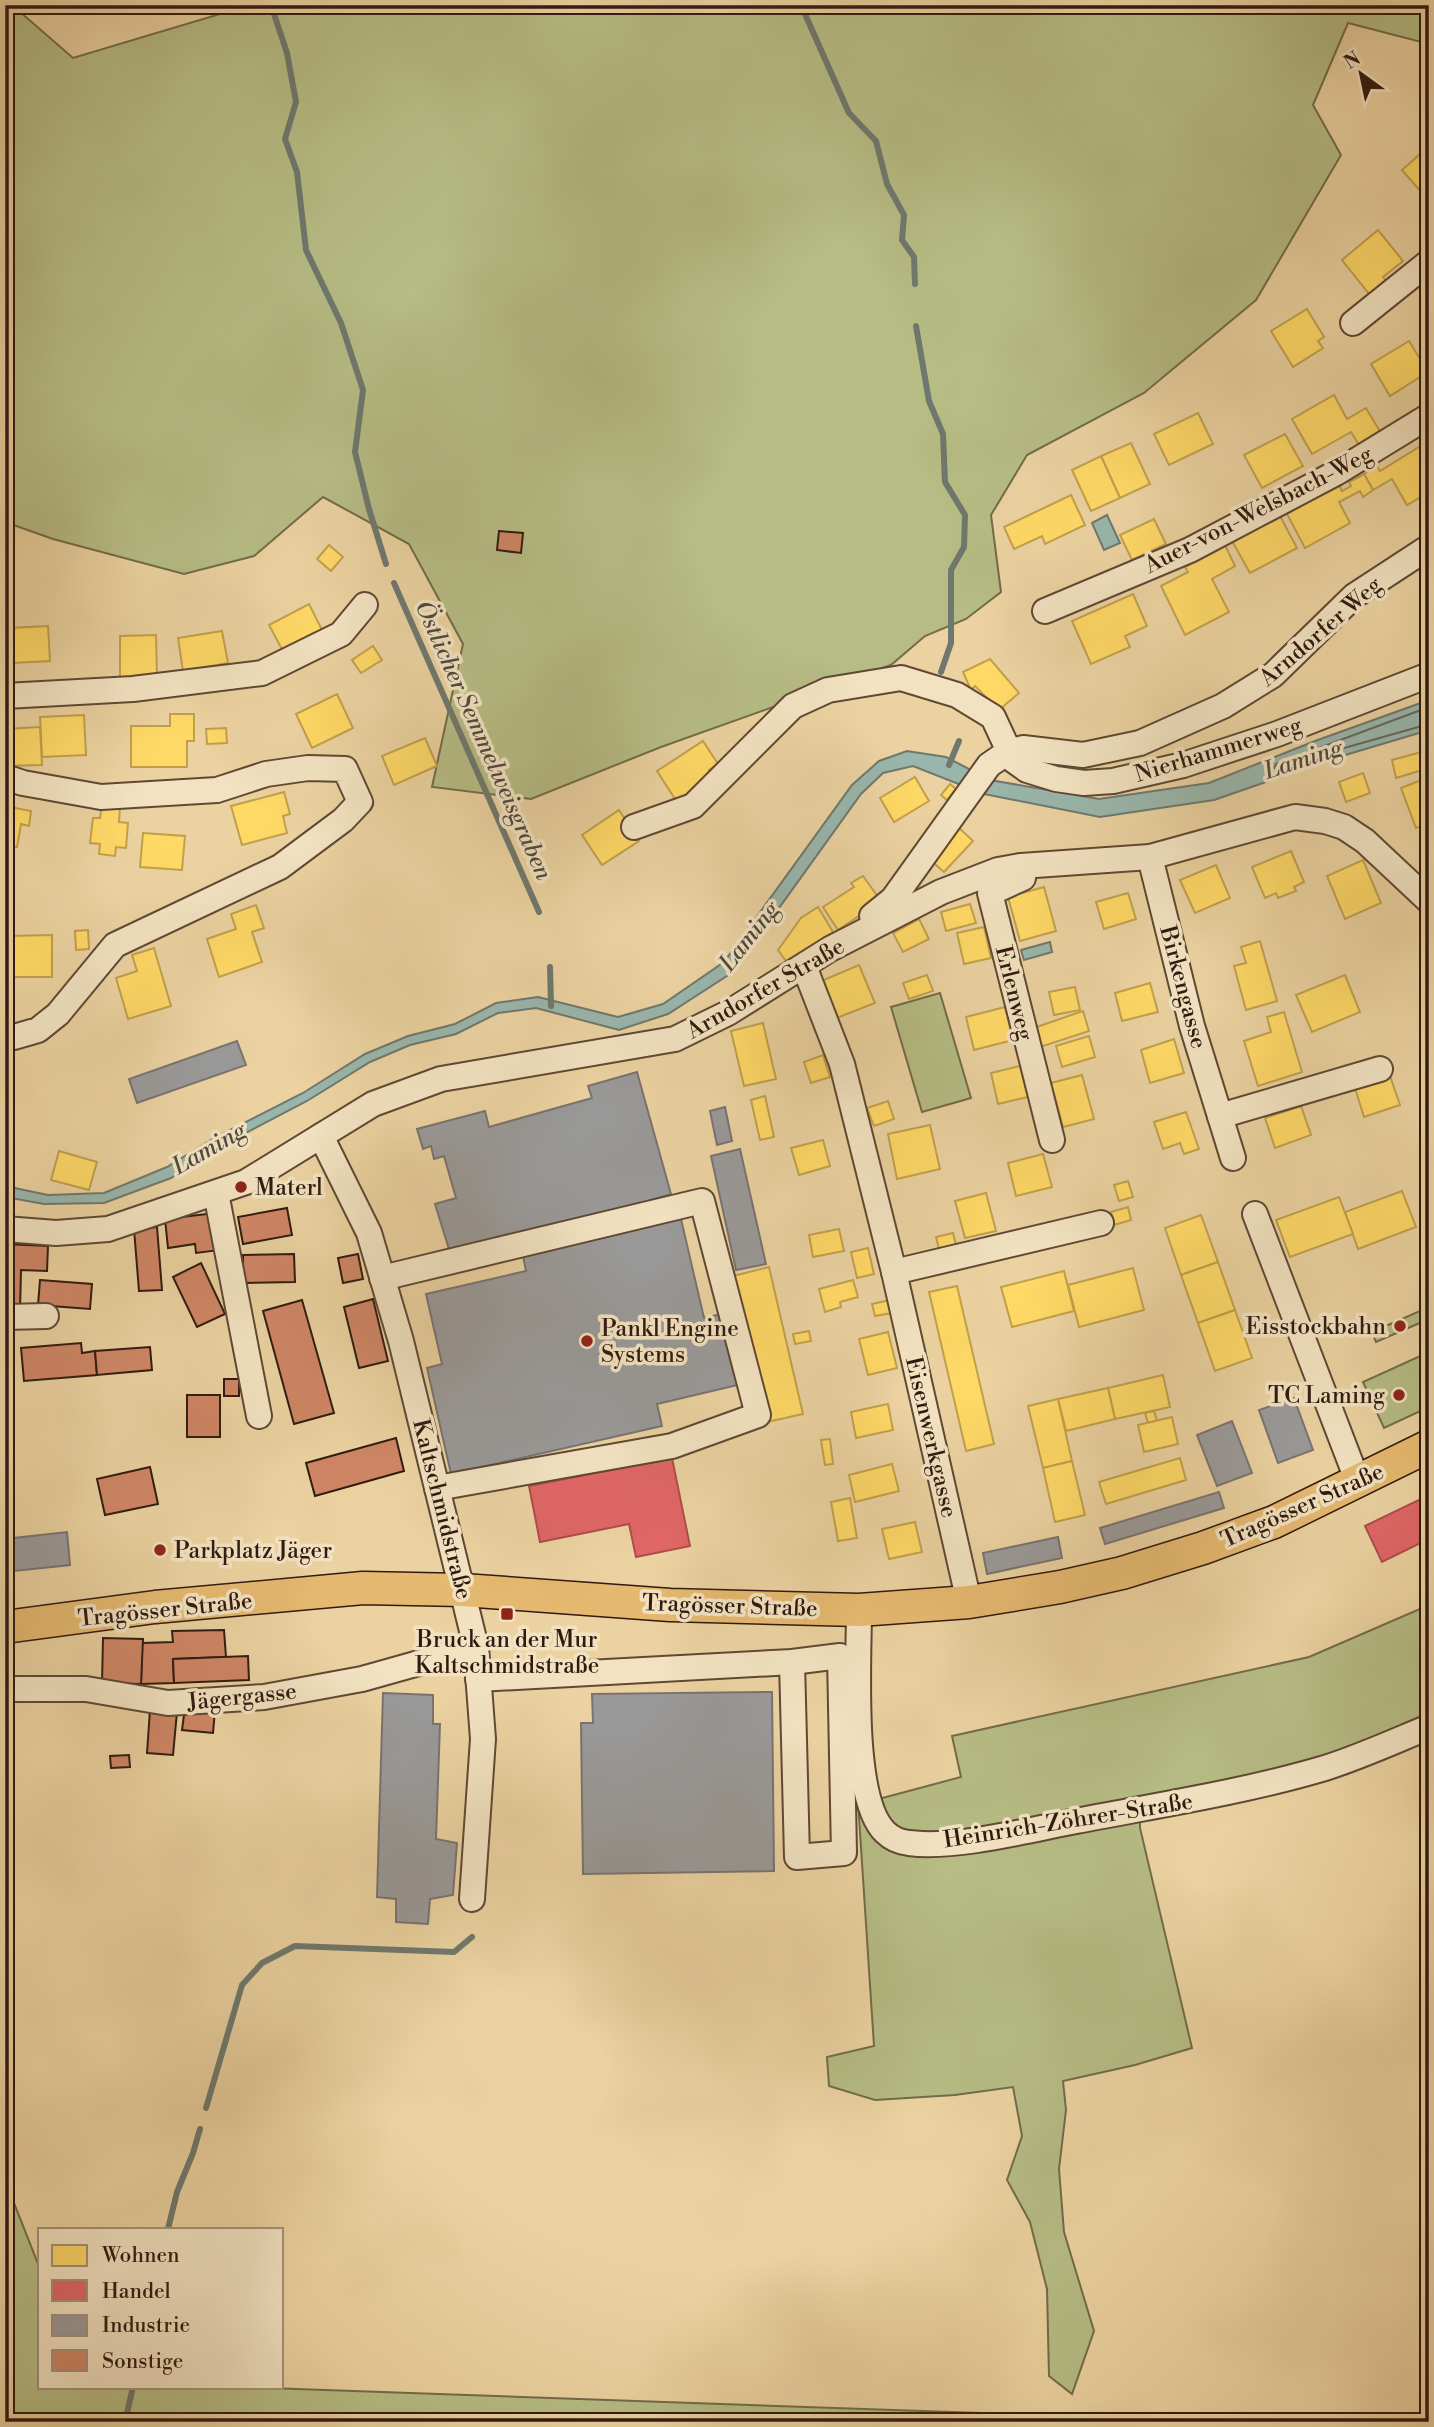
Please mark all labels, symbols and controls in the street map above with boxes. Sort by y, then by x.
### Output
north arrow [1326,38,1396,108]
text: N [1339,46,1365,75]
street label: Auer-von-Welsbach-Weg [1139,440,1377,580]
street label: Arndorfer Weg [1253,571,1388,693]
water label: Östlicher Semmelweisgraben [408,596,560,885]
street label: Nierhammerweg [1131,711,1305,789]
water label: Laming [1259,733,1348,787]
water label: Laming [713,894,787,978]
street label: Birkengasse [1153,922,1213,1052]
street label: Arndorfer Straße [681,932,849,1046]
street label: Erlenweg [989,943,1039,1044]
water label: Laming [166,1115,253,1182]
place label: Materl [255,1174,323,1202]
marker: Materl [233,1179,249,1195]
place label: Eisstockbahn [1246,1313,1386,1341]
place label: Pankl Engine Systems [601,1315,739,1369]
marker: Eisstockbahn [1392,1318,1408,1334]
marker: Pankl Engine Systems [579,1333,595,1349]
street label: Eisenwerkgasse [899,1354,963,1520]
place label: TC Laming [1268,1382,1385,1410]
marker: TC Laming [1391,1387,1407,1403]
street label: Kaltschmidstraße [406,1416,478,1602]
street label: Tragösser Straße [1217,1457,1388,1554]
place label: Parkplatz Jäger [174,1537,332,1565]
marker: Parkplatz Jäger [152,1542,168,1558]
street label: Tragösser Straße [76,1587,254,1633]
street label: Tragösser Straße [642,1589,818,1623]
marker: Bruck an der Mur Kaltschmidstraße [499,1606,515,1622]
place label: Bruck an der Mur Kaltschmidstraße [415,1626,599,1680]
street label: Jägergasse [185,1677,298,1717]
street label: Heinrich-Zöhrer-Straße [942,1787,1195,1855]
legend [38,2228,284,2388]
text: Wohnen [101,2243,180,2269]
text: Handel [102,2279,171,2305]
text: Industrie [102,2313,190,2339]
text: Sonstige [102,2349,183,2375]

